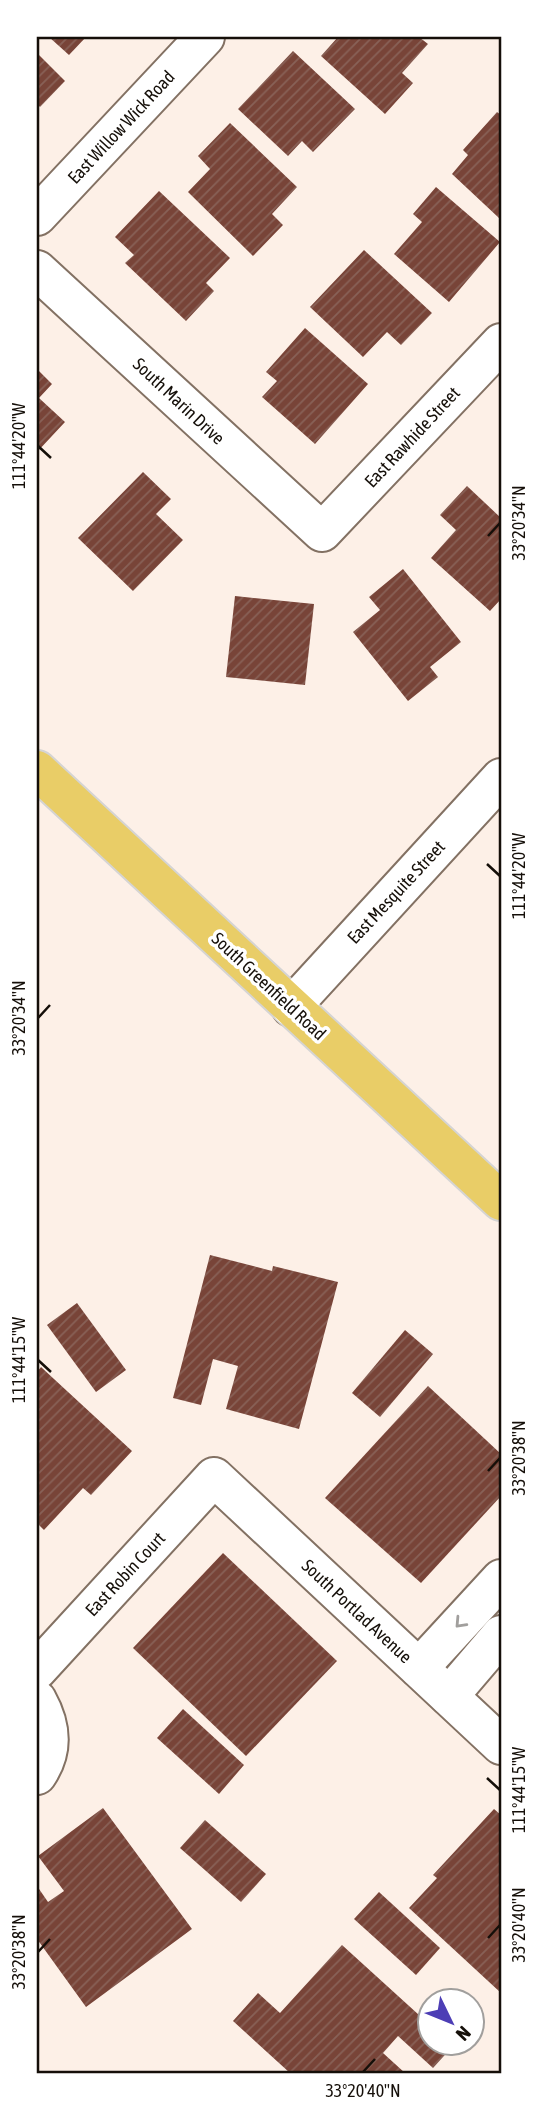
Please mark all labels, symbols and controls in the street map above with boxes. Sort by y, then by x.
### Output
street label: East Willow Wick Road [63,66,179,188]
street label: South Marin Drive [129,353,229,449]
street label: East Rawhide Street [360,382,464,492]
text: 111°44'20"W [8,403,29,489]
text: 33°20'34"N [508,485,529,561]
text: 111°44'20"W [508,833,529,919]
street label: East Mesquite Street [343,836,449,948]
street label: South Greenfield Road [208,928,330,1044]
text: 33°20'34"N [8,980,29,1056]
text: 111°44'15"W [8,1317,29,1403]
text: 33°20'38"N [508,1420,529,1496]
street label: East Robin Court [81,1528,169,1620]
street label: South Portlad Avenue [298,1555,416,1667]
one-way arrow [456,1615,468,1628]
text: 111°44'15"W [508,1747,529,1833]
text: 33°20'40"N [508,1887,529,1963]
text: 33°20'38"N [8,1914,29,1990]
north arrow [416,1988,486,2058]
text: N [452,2022,475,2045]
text: 33°20'40"N [325,2080,401,2101]

